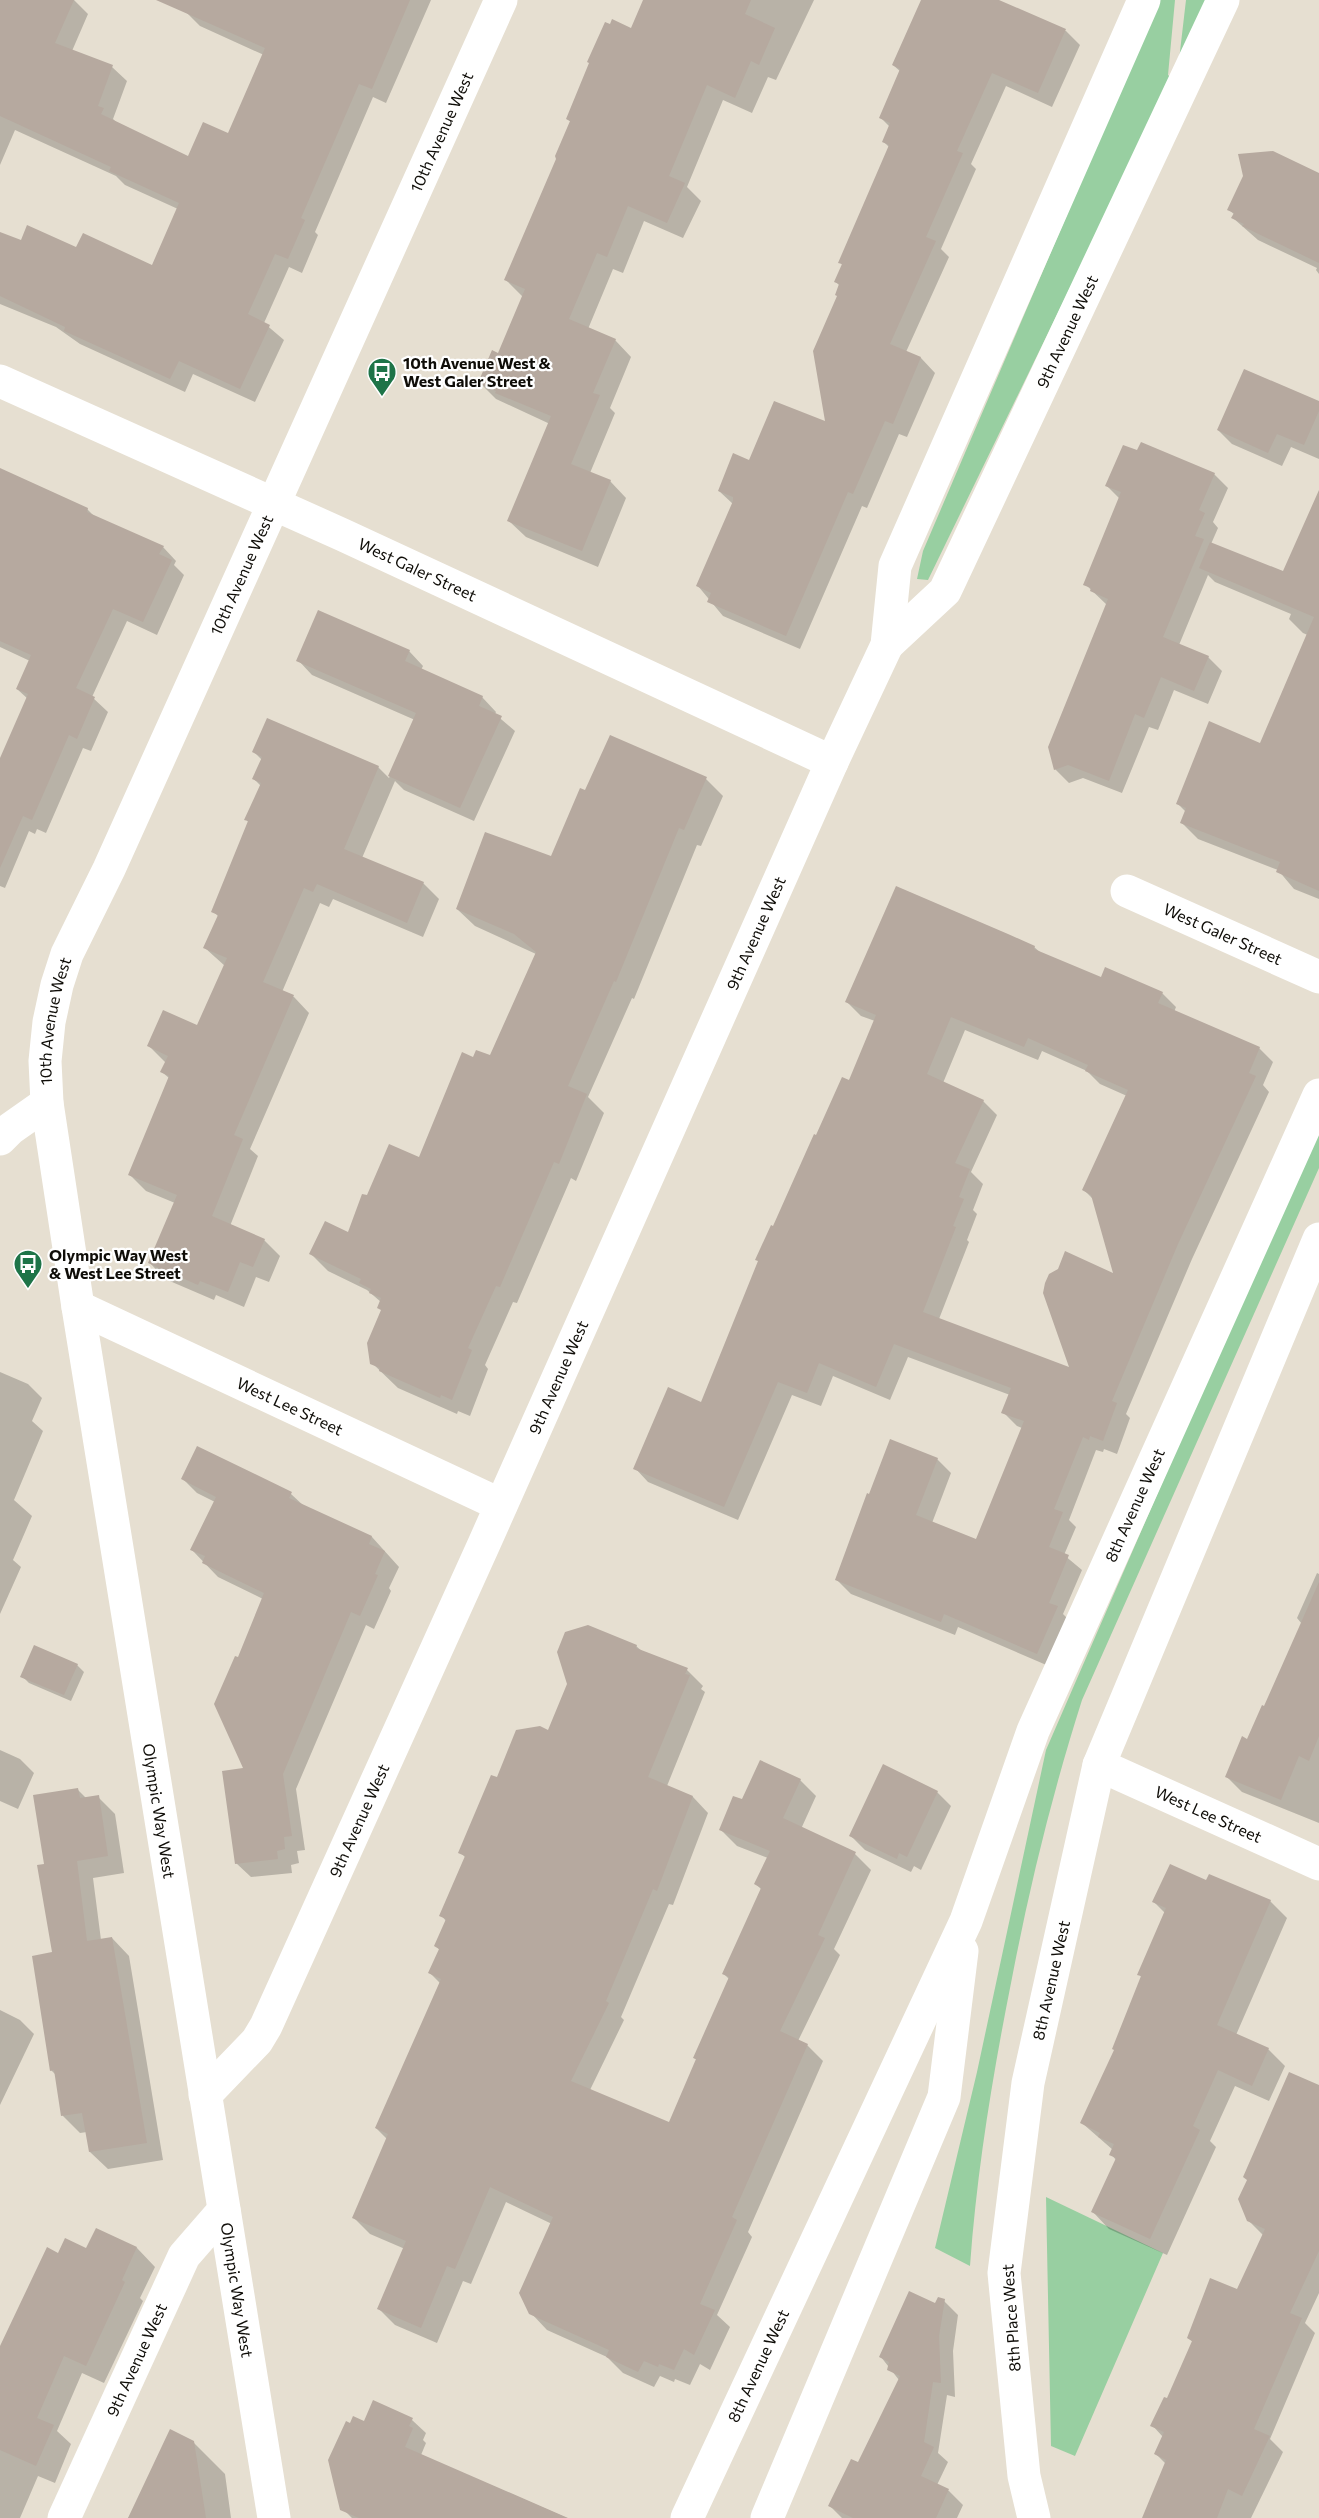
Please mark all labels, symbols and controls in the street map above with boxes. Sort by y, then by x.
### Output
street label: 10th Avenue West [406,68,477,195]
street label: 9th Avenue West [1032,271,1101,391]
place label: 10th Avenue West & West Galer Street [403,353,552,390]
bus stop icon: 10th Avenue West & West Galer Street [366,356,398,398]
street label: 10th Avenue West [206,511,277,638]
street label: West Galer Street [356,534,480,605]
street label: 9th Avenue West [722,873,789,993]
street label: West Galer Street [1161,899,1286,968]
street label: 10th Avenue West [35,954,75,1086]
place label: Olympic Way West & West Lee Street [49,1245,188,1282]
bus stop icon: Olympic Way West & West Lee Street [12,1248,44,1290]
street label: 9th Avenue West [524,1317,592,1437]
street label: West Lee Street [234,1373,347,1439]
street label: 8th Avenue West [1100,1445,1168,1565]
street label: Olympic Way West [139,1742,180,1880]
street label: 9th Avenue West [325,1760,393,1880]
street label: West Lee Street [1152,1782,1265,1846]
street label: 8th Avenue West [1028,1918,1073,2042]
street label: Olympic Way West [217,2221,258,2359]
street label: 8th Place West [997,2263,1024,2372]
street label: 9th Avenue West [102,2300,170,2419]
street label: 8th Avenue West [723,2306,792,2425]

